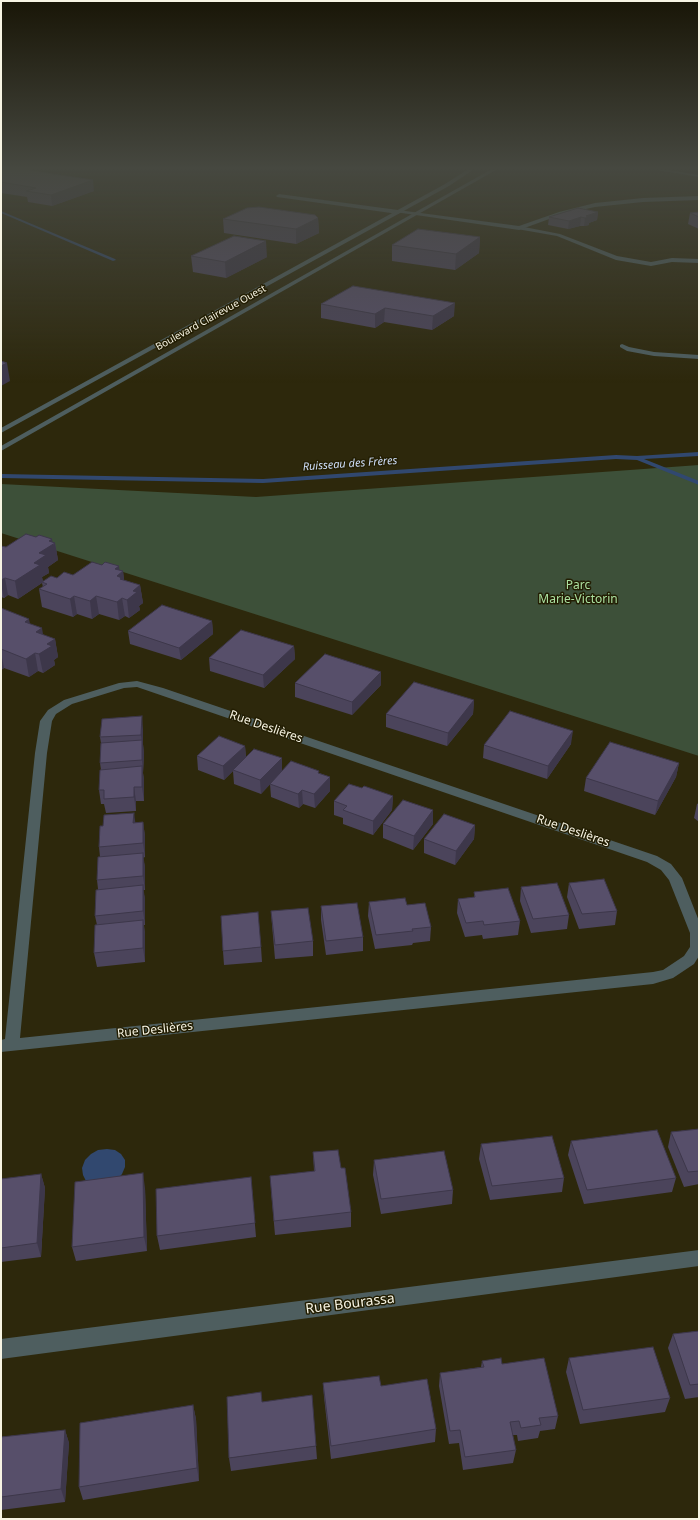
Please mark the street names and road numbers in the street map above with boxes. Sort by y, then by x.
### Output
street label: Boulevard Clairevue Ouest [154,283,268,353]
street label: Rue Deslières [228,708,304,746]
street label: Rue Deslières [535,812,611,850]
street label: Rue Deslières [116,1019,194,1041]
street label: Rue Bourassa [304,1290,396,1318]

